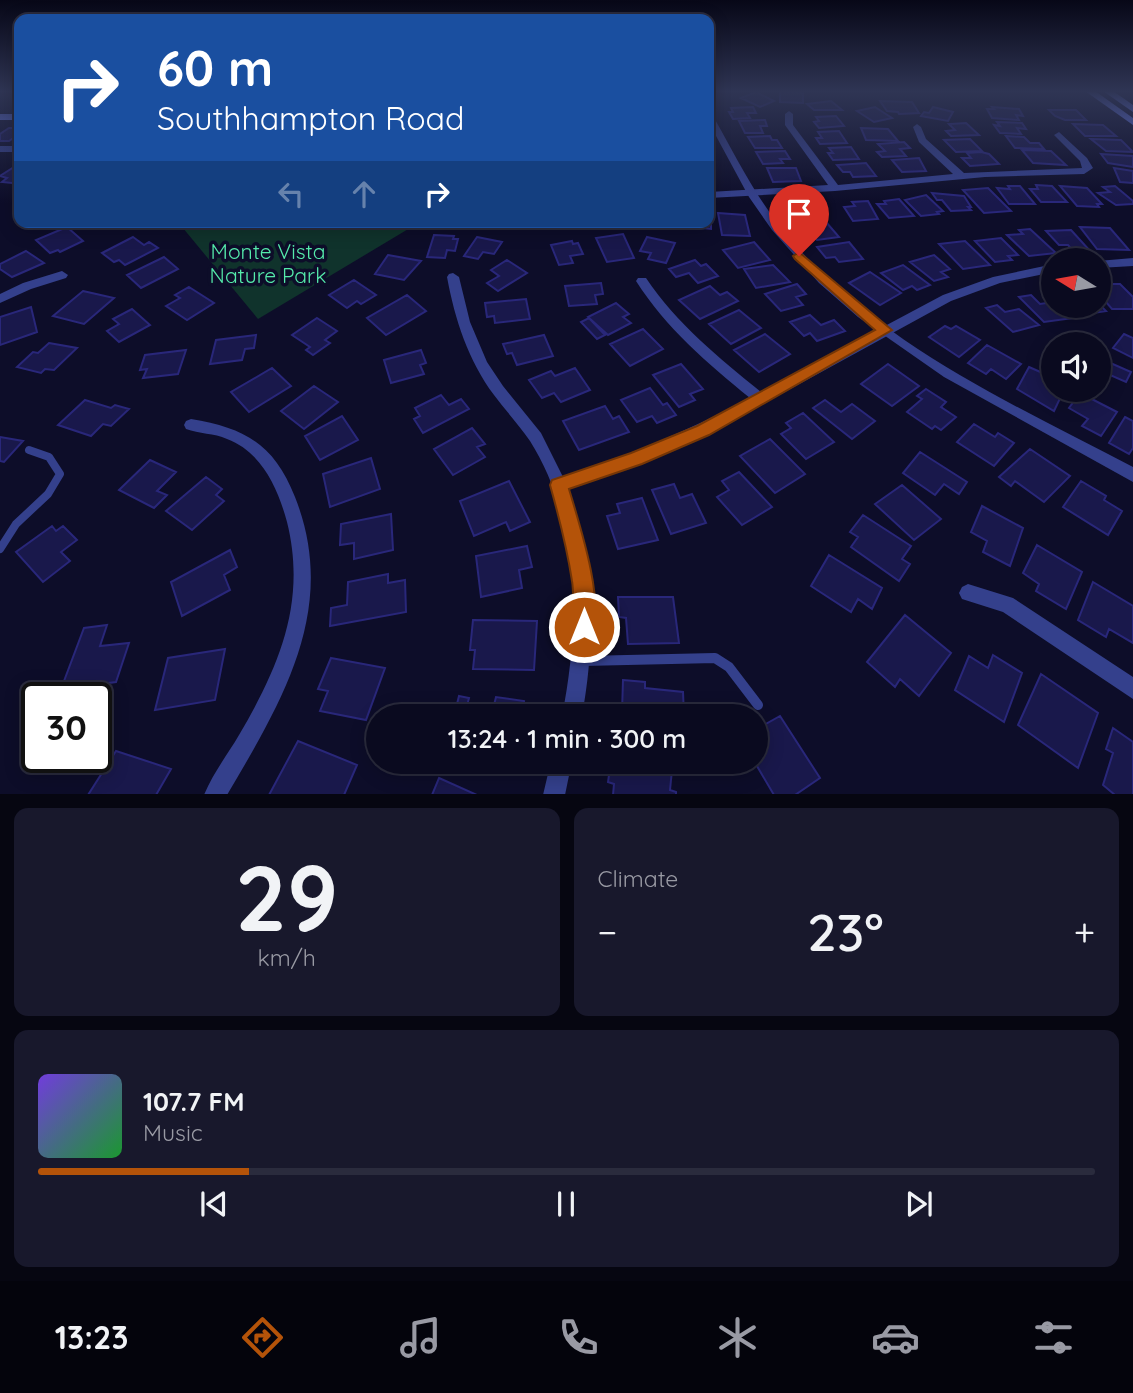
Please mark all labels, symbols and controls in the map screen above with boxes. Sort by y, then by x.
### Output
text: 60 m [157,37,273,98]
icon: right [42,42,133,133]
text: Southhampton Road [157,98,464,138]
icon: left [272,175,310,213]
icon: ahead [345,175,383,213]
icon: right [418,175,456,213]
pin [769,184,829,256]
icon: arrive [780,195,818,233]
park label: Monte Vista Nature Park [210,238,326,288]
north arrow [1041,248,1111,318]
map controls [1041,248,1111,402]
button: sound [1041,332,1111,402]
position arrow [547,590,621,664]
speed limit sign: 30 [21,682,112,773]
text: 13:24 · 1 min · 300 m [448,722,686,755]
text: 29 [235,840,338,954]
text: Climate [598,864,678,893]
text: 23° [807,899,884,964]
text: − [598,908,617,956]
text: + [1074,908,1095,956]
text: km/h [258,943,316,972]
text: 107.7 FM [143,1085,244,1118]
text: Music [143,1118,203,1147]
icon: previous [195,1185,233,1223]
icon: pause [547,1185,585,1223]
icon: next [900,1185,938,1223]
icon: directions [238,1313,287,1362]
icon: music [396,1313,445,1362]
icon: phone [554,1313,603,1362]
icon: climate [713,1313,762,1362]
icon: car [871,1313,920,1362]
icon: filters [1029,1313,1078,1362]
text: 13:23 [55,1317,128,1357]

